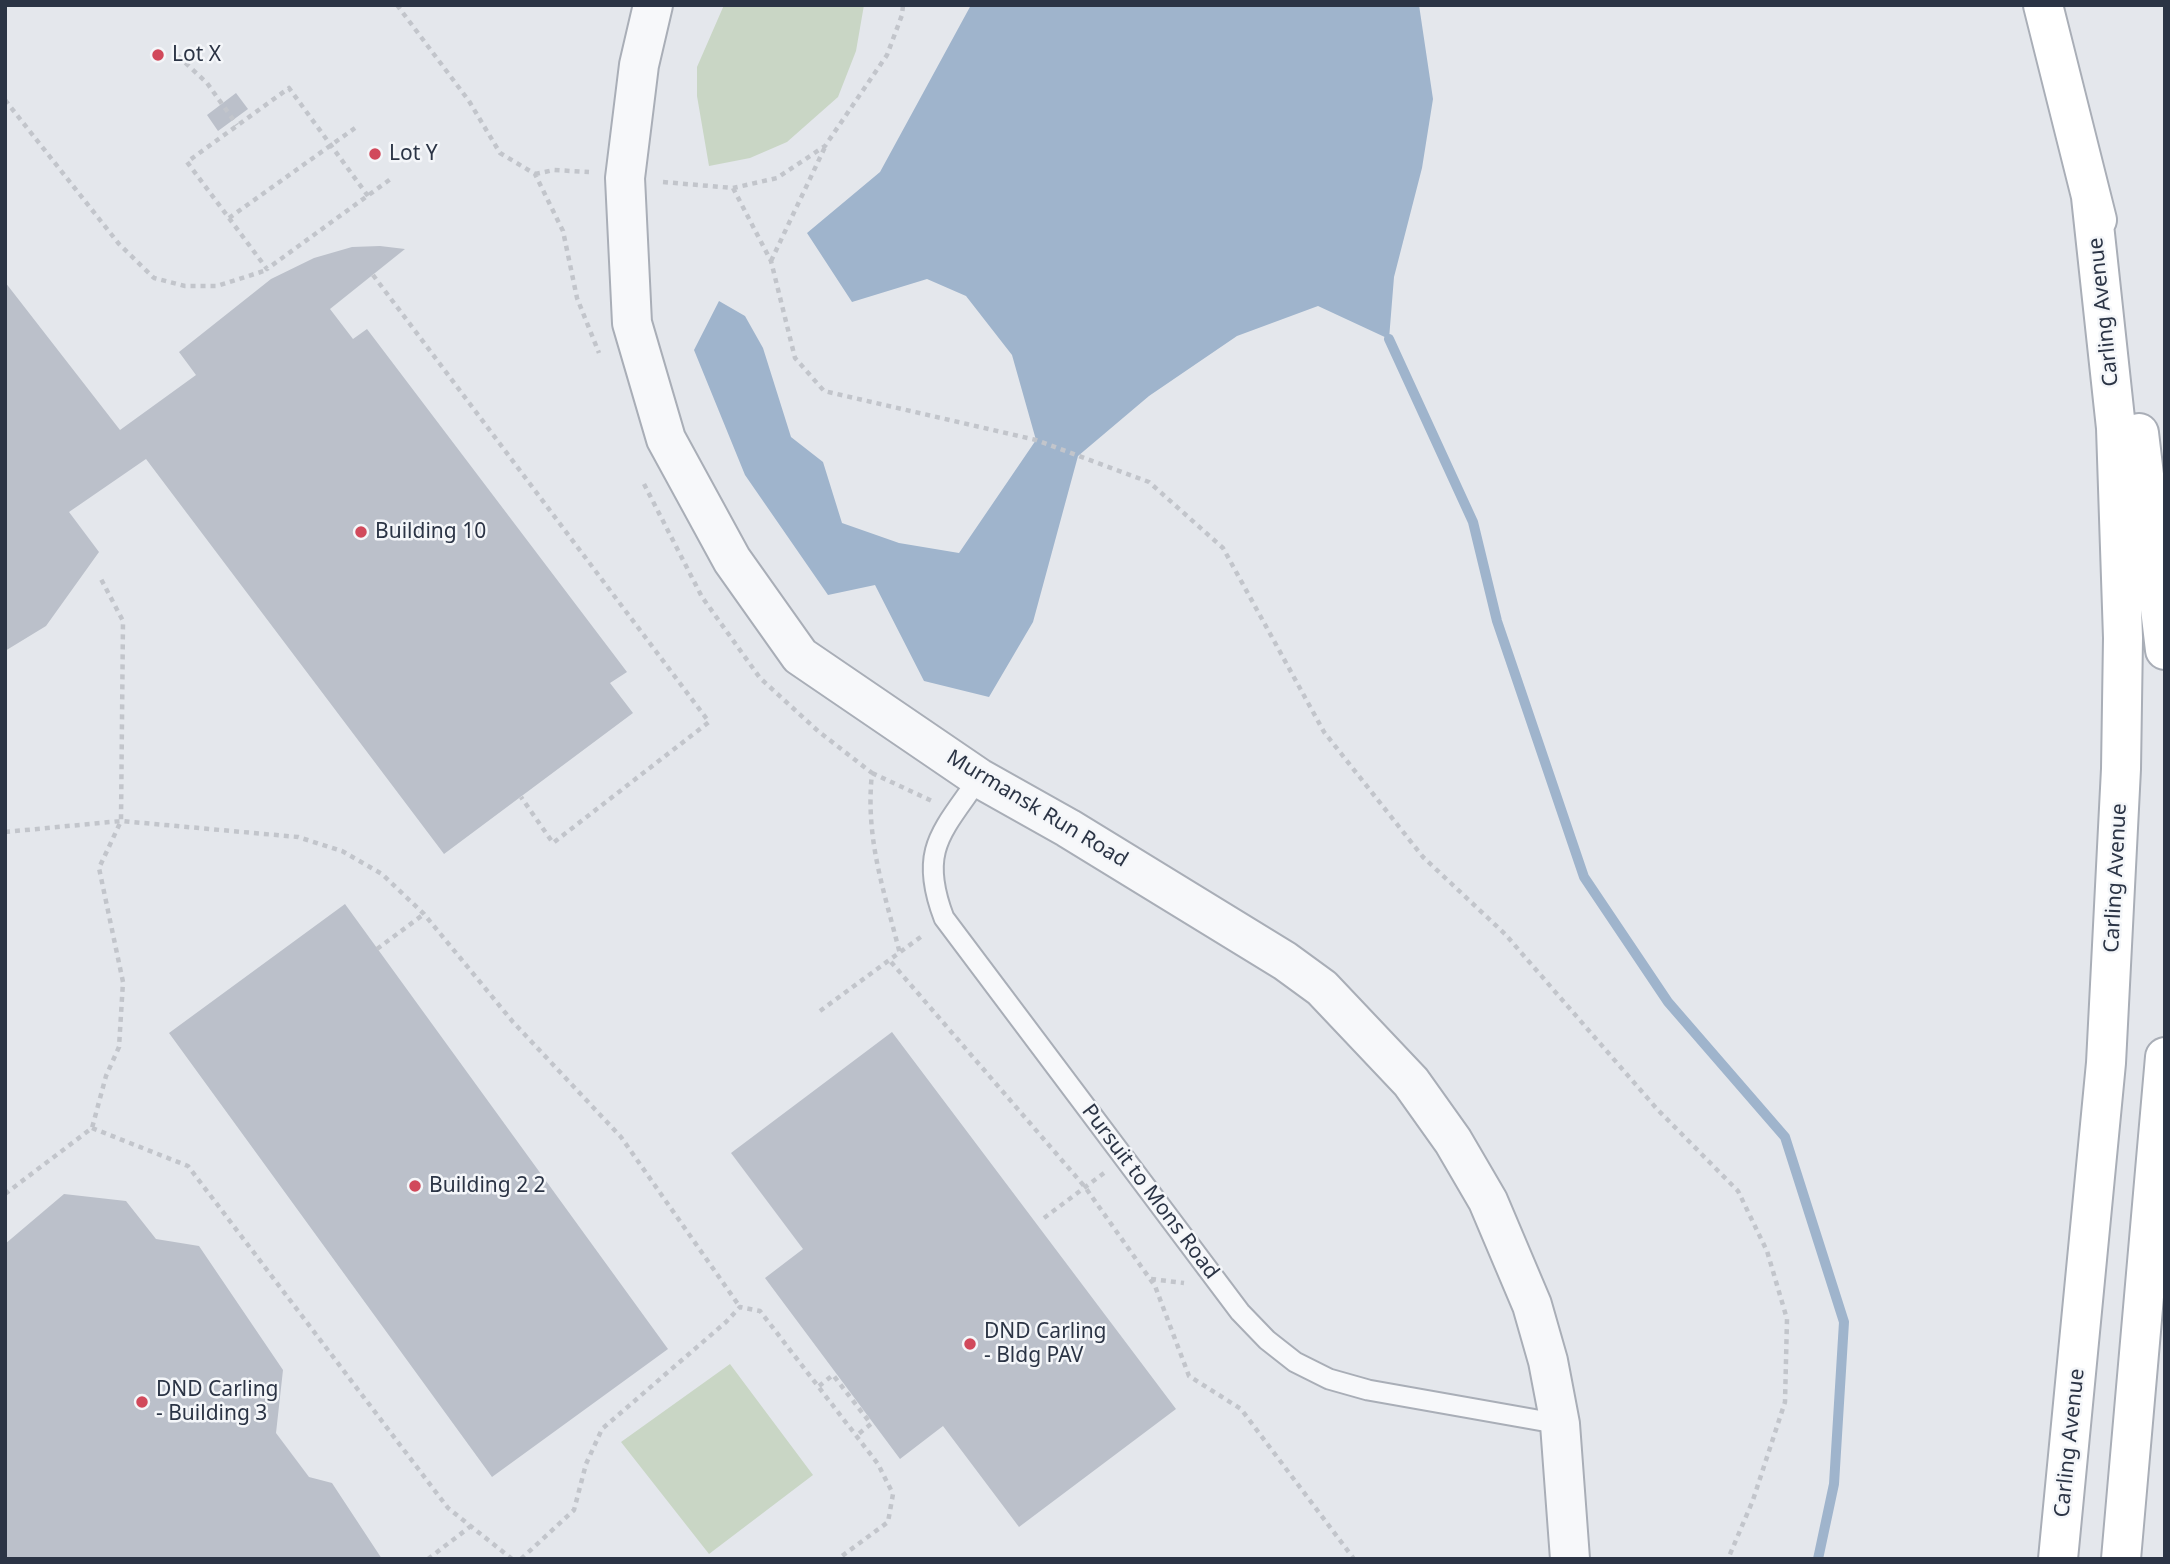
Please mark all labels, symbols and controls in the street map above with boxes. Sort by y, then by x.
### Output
place label: Lot X [172,42,221,68]
marker: Lot X [150,47,166,63]
place label: Lot Y [389,141,438,167]
marker: Lot Y [367,146,383,162]
street label: Carling Avenue [2084,236,2124,388]
place label: Building 10 [375,519,486,545]
marker: Building 10 [353,524,369,540]
street label: Murmansk Run Road [942,745,1132,873]
street label: Carling Avenue [2100,803,2132,953]
street label: Pursuit to Mons Road [1076,1100,1224,1284]
place label: Building 2 2 [429,1173,546,1199]
marker: Building 2 2 [407,1178,423,1194]
place label: DND Carling - Bldg PAV [984,1319,1107,1369]
marker: DND Carling - Bldg PAV [962,1336,978,1352]
street label: Carling Avenue [2050,1367,2090,1519]
place label: DND Carling - Building 3 [156,1377,279,1427]
marker: DND Carling - Building 3 [134,1394,150,1410]

